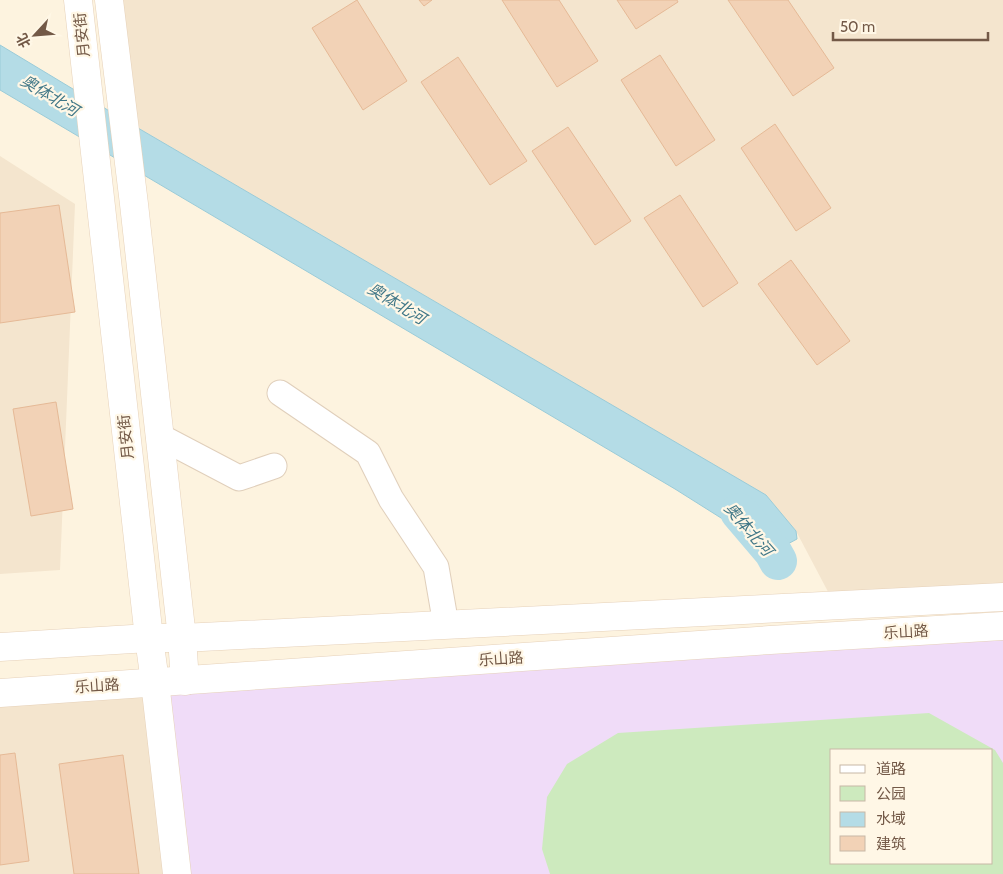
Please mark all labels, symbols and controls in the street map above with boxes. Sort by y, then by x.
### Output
north arrow [10,10,60,60]
scale bar [833,10,988,42]
street label: 月安街 [71,12,93,58]
text: 50 m [840,18,875,36]
text: 北 [12,30,34,51]
water label: 奥体北河 [17,71,85,122]
water label: 奥体北河 [364,279,432,330]
street label: 月安街 [115,414,137,460]
water label: 奥体北河 [720,499,779,562]
street label: 乐山路 [883,622,929,642]
street label: 乐山路 [478,648,524,670]
street label: 乐山路 [74,675,120,697]
legend [830,749,993,864]
text: 道路 [876,760,906,778]
text: 公园 [876,785,906,803]
text: 水域 [876,810,906,828]
text: 建筑 [876,835,906,853]

